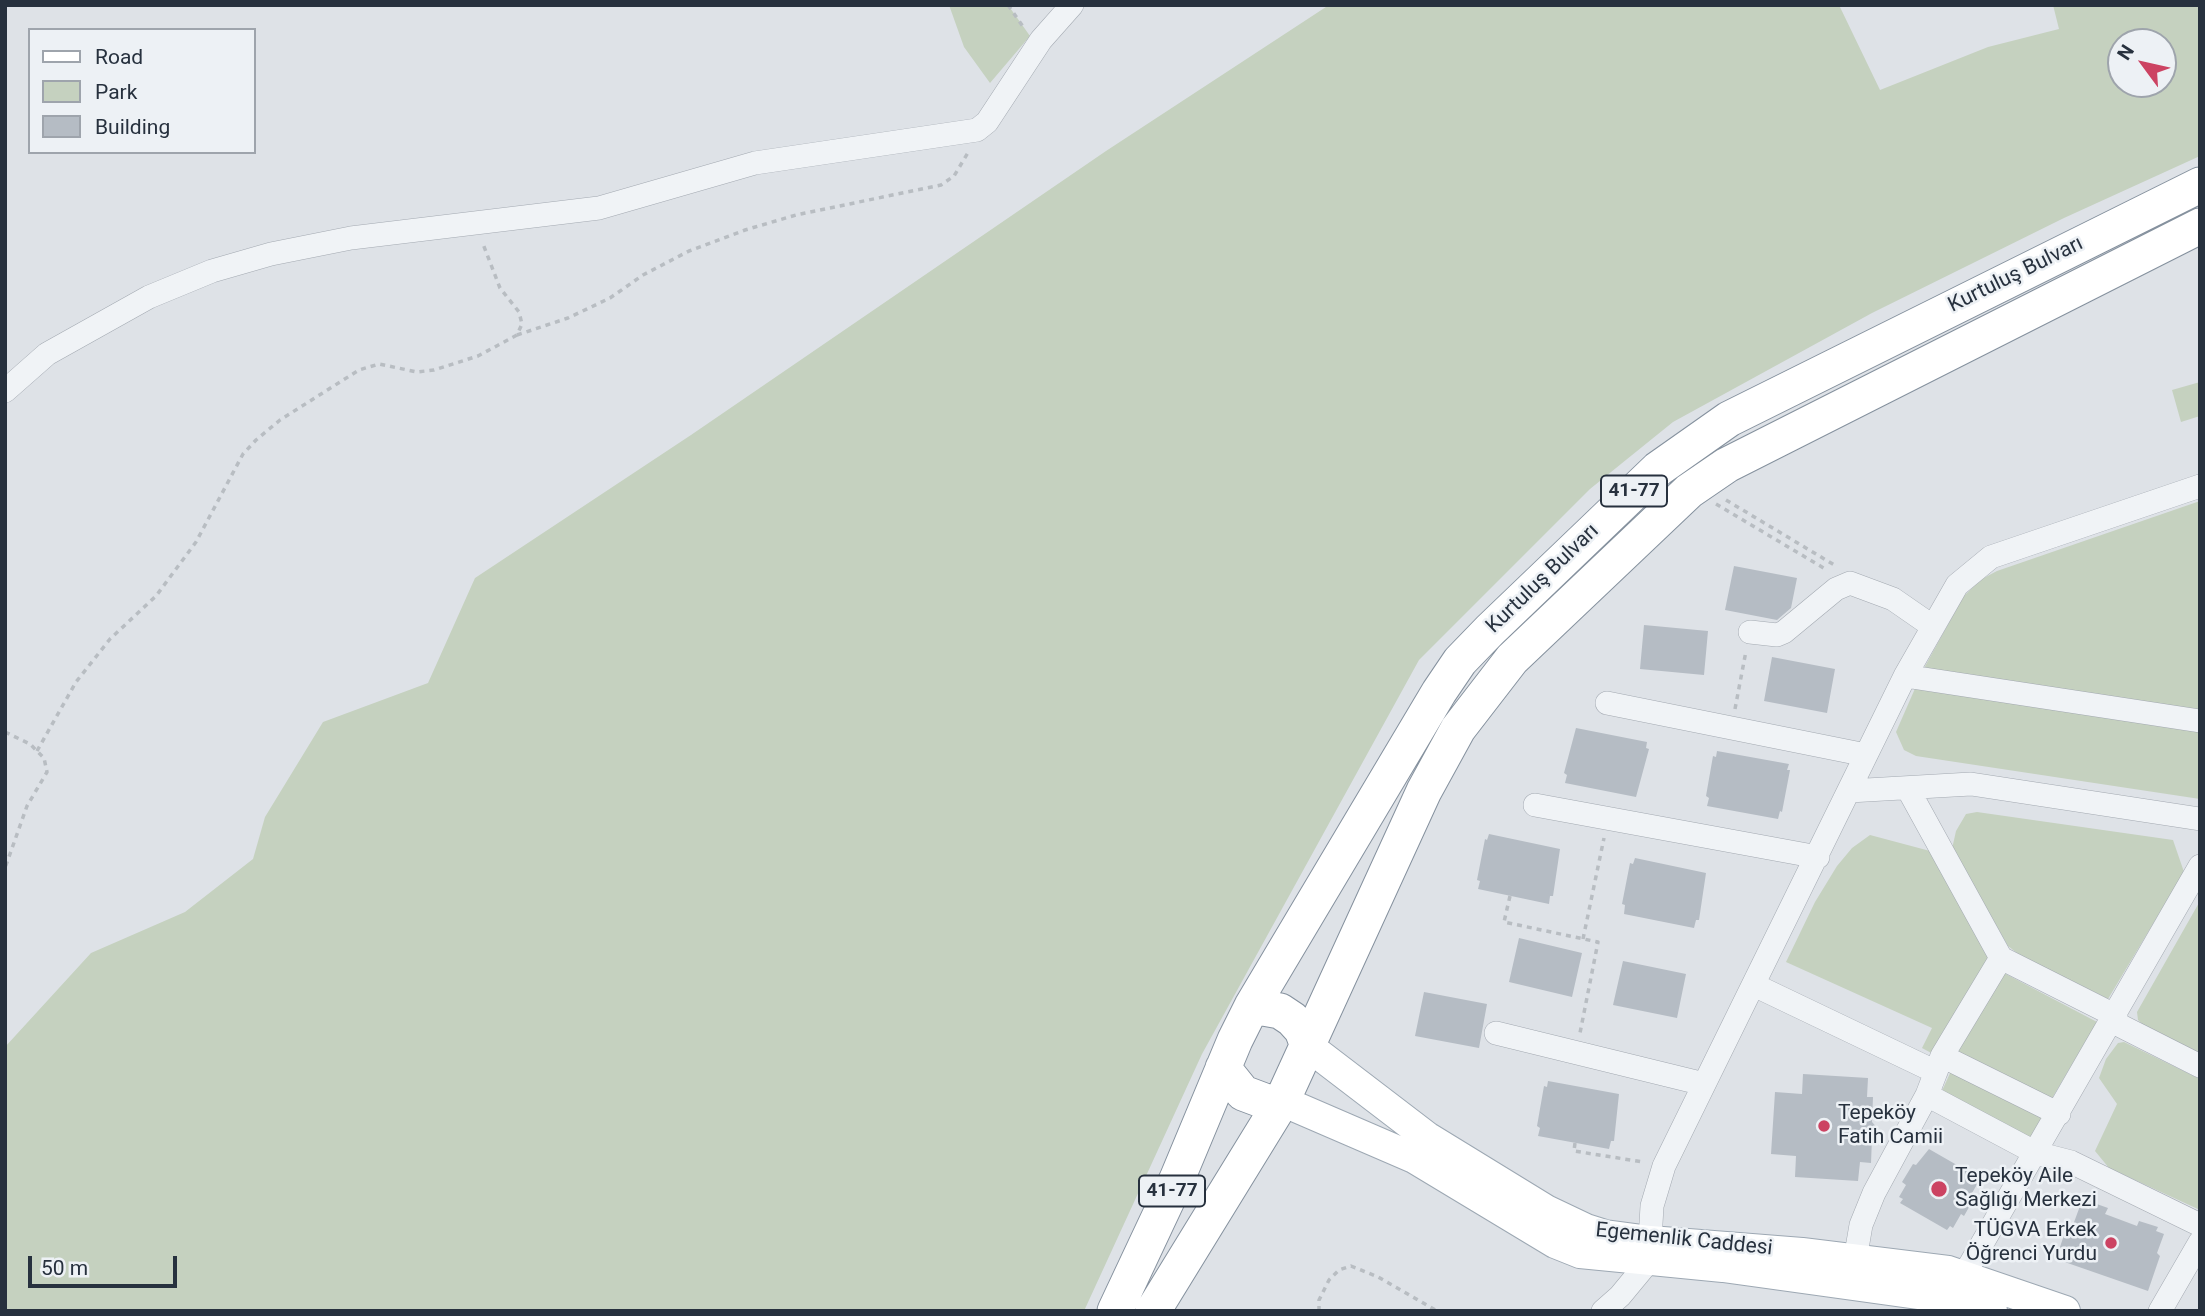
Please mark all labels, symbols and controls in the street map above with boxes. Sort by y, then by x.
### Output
legend [28,28,256,154]
north arrow [2107,28,2177,98]
text: N [2112,40,2139,64]
text: Road [95,45,143,69]
text: Park [95,80,137,104]
text: Building [95,115,170,139]
street label: Kurtuluş Bulvarı [1944,231,2088,319]
road number: 41-77 [1601,476,1667,506]
street label: Kurtuluş Bulvarı [1481,519,1605,639]
place label: Tepeköy Fatih Camii [1838,1101,1943,1151]
marker: Tepeköy Fatih Camii [1816,1118,1832,1134]
place label: Tepeköy Aile Sağlığı Merkezi [1955,1164,2097,1214]
road number: 41-77 [1139,1176,1205,1206]
marker: Tepeköy Aile Sağlığı Merkezi [1929,1179,1949,1199]
street label: Egemenlik Caddesi [1594,1218,1774,1262]
place label: TÜGVA Erkek Öğrenci Yurdu [1966,1218,2097,1268]
marker: TÜGVA Erkek Öğrenci Yurdu [2103,1235,2119,1251]
scale bar [32,1242,180,1286]
text: 50 m [41,1256,88,1280]

